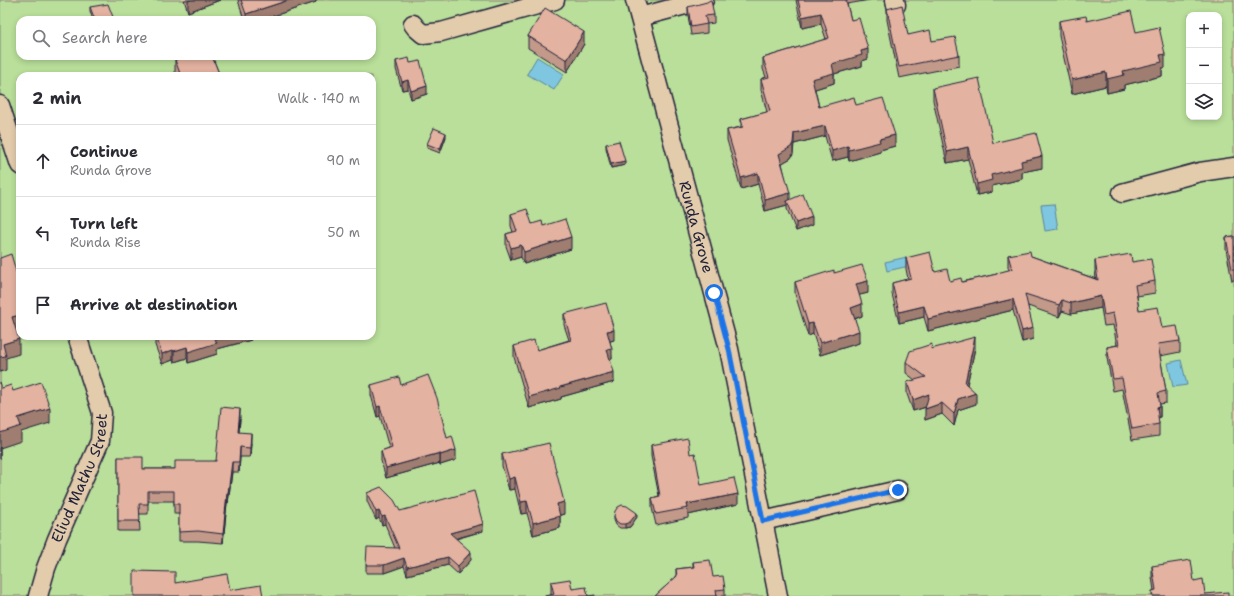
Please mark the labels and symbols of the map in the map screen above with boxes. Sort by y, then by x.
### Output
street label: Runda Grove [674,179,718,275]
route start [705,284,723,302]
street label: Eliud Mathu Street [47,413,112,546]
route end [889,481,907,499]

